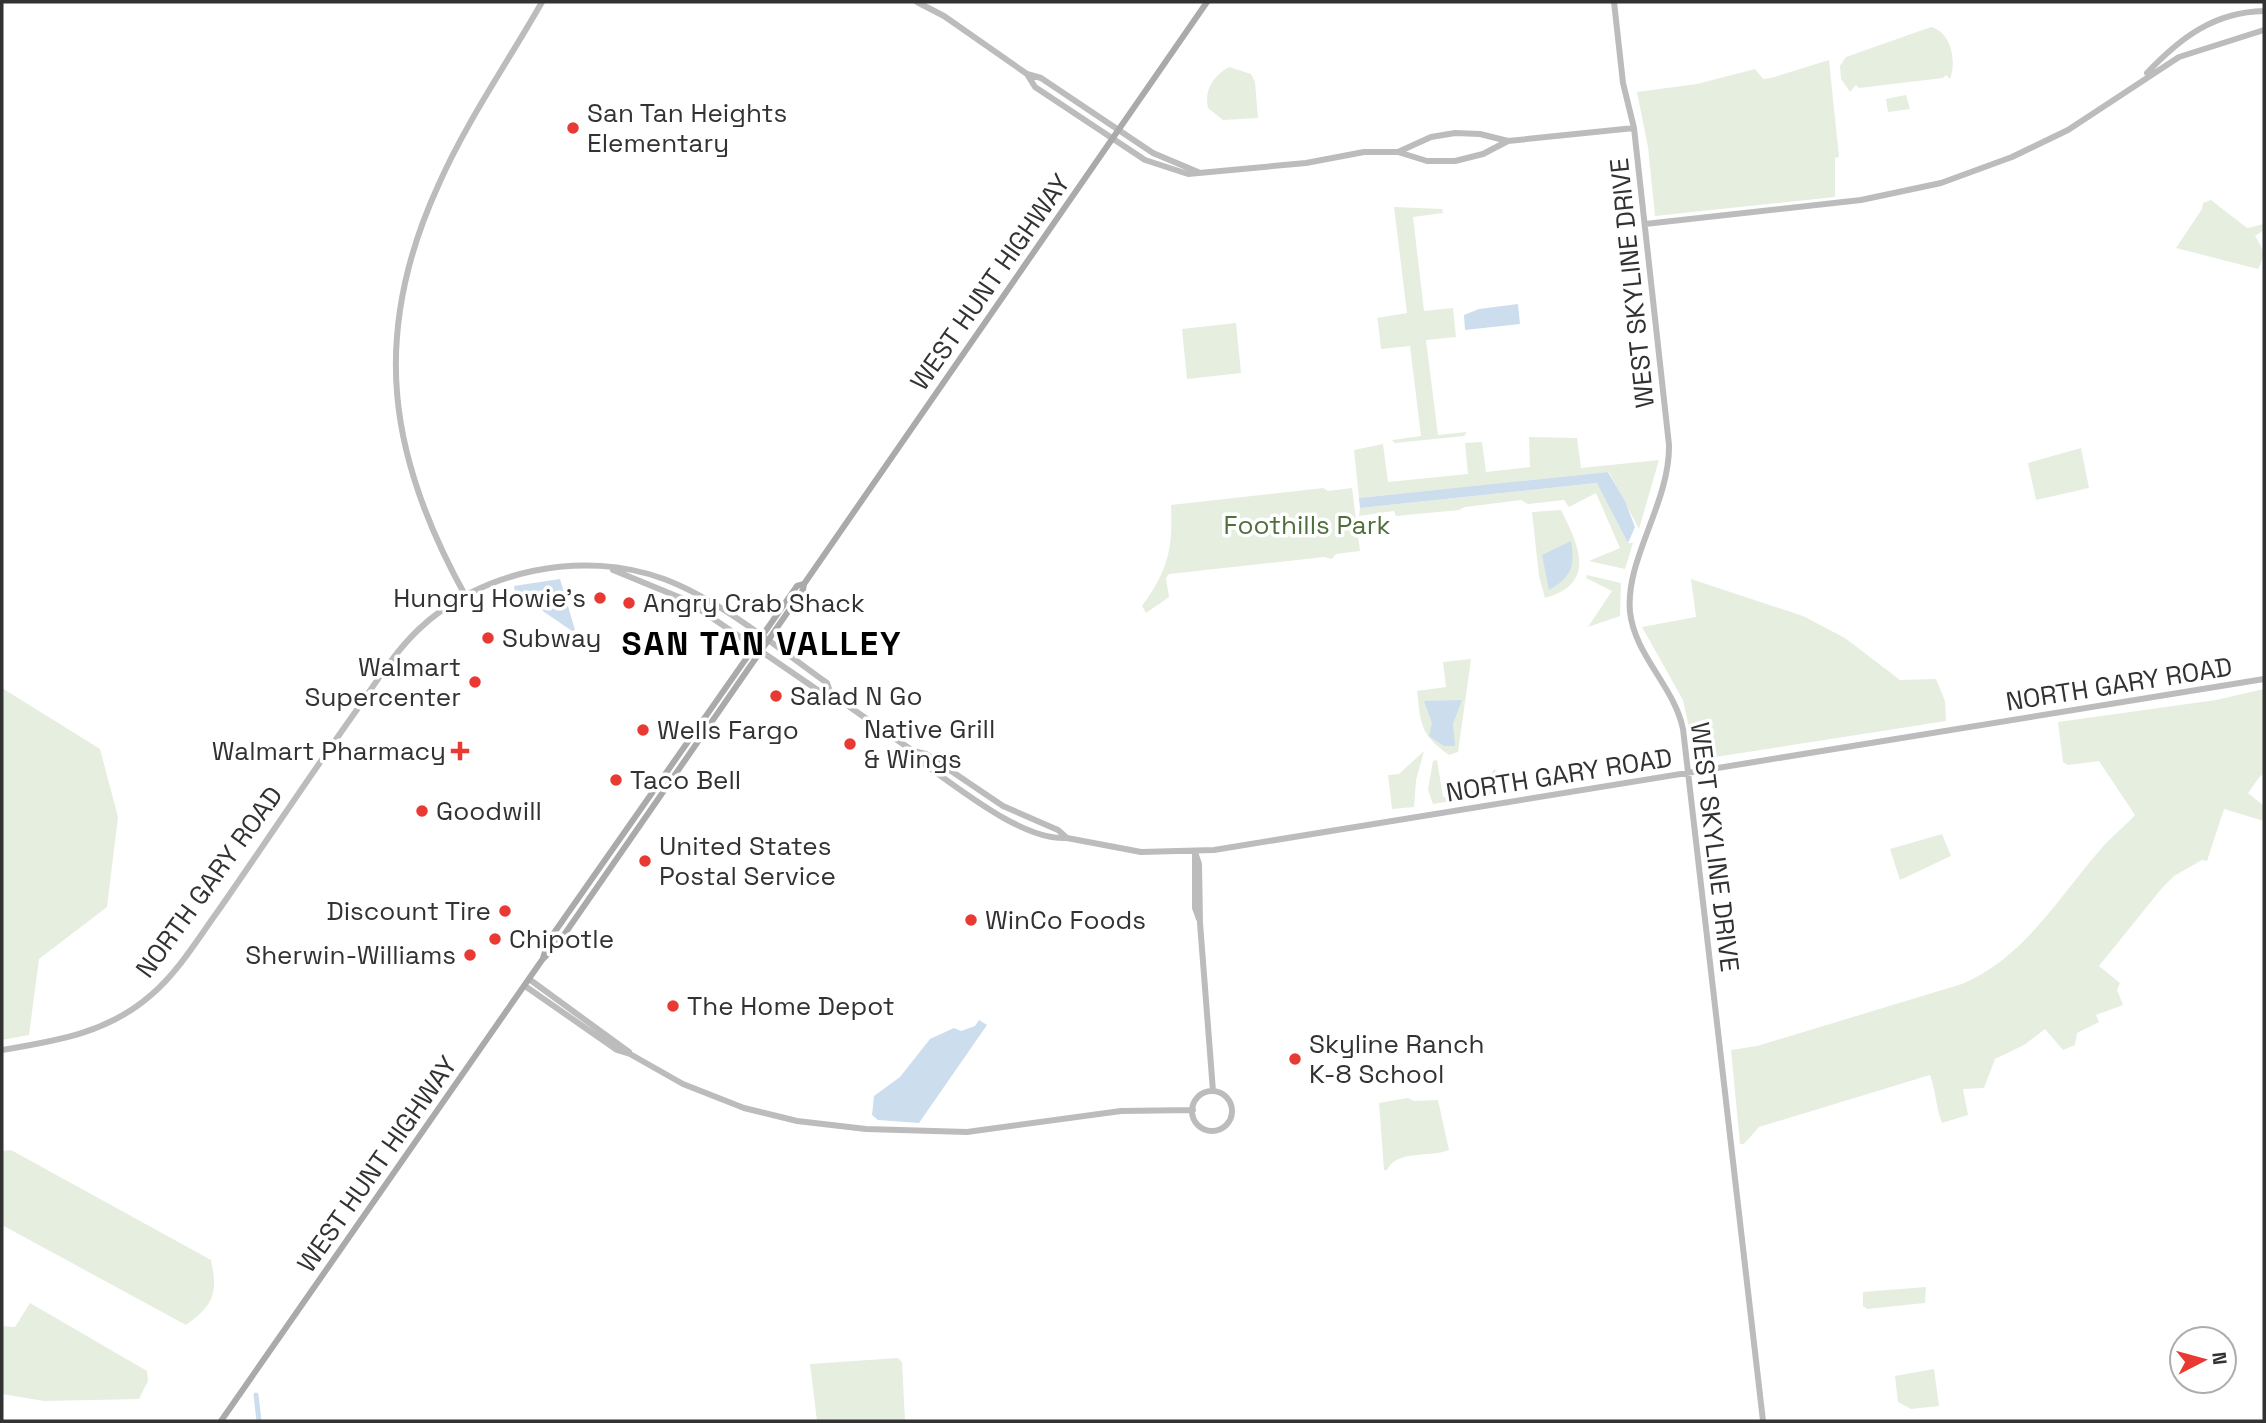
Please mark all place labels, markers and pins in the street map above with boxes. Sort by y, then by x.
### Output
place label: San Tan Heights Elementary [587,96,787,160]
marker: San Tan Heights Elementary [565,120,581,136]
place label: Hungry Howie's [393,581,586,615]
place label: Angry Crab Shack [643,586,865,620]
marker: Hungry Howie's [592,590,608,606]
marker: Angry Crab Shack [621,595,637,611]
place label: Subway [502,621,601,655]
marker: Subway [480,630,496,646]
place label: Walmart Supercenter [304,650,461,714]
marker: Walmart Supercenter [467,674,483,690]
place label: Salad N Go [790,679,922,713]
marker: Salad N Go [768,688,784,704]
place label: Native Grill & Wings [864,712,995,776]
place label: Wells Fargo [657,713,799,747]
marker: Wells Fargo [635,722,651,738]
place label: Walmart Pharmacy [212,734,446,768]
marker: Native Grill & Wings [842,736,858,752]
marker: Walmart Pharmacy [452,743,468,759]
place label: Taco Bell [630,763,741,797]
marker: Taco Bell [608,772,624,788]
place label: Goodwill [436,794,542,828]
marker: Goodwill [414,803,430,819]
place label: United States Postal Service [659,829,836,893]
marker: United States Postal Service [637,853,653,869]
place label: Discount Tire [326,894,491,928]
marker: Discount Tire [497,903,513,919]
place label: WinCo Foods [985,903,1146,937]
marker: WinCo Foods [963,912,979,928]
place label: Chipotle [509,922,614,956]
marker: Chipotle [487,931,503,947]
place label: Sherwin-Williams [245,938,456,972]
marker: Sherwin-Williams [462,947,478,963]
place label: The Home Depot [687,989,895,1023]
marker: The Home Depot [665,998,681,1014]
place label: Skyline Ranch K-8 School [1309,1027,1484,1091]
marker: Skyline Ranch K-8 School [1287,1051,1303,1067]

